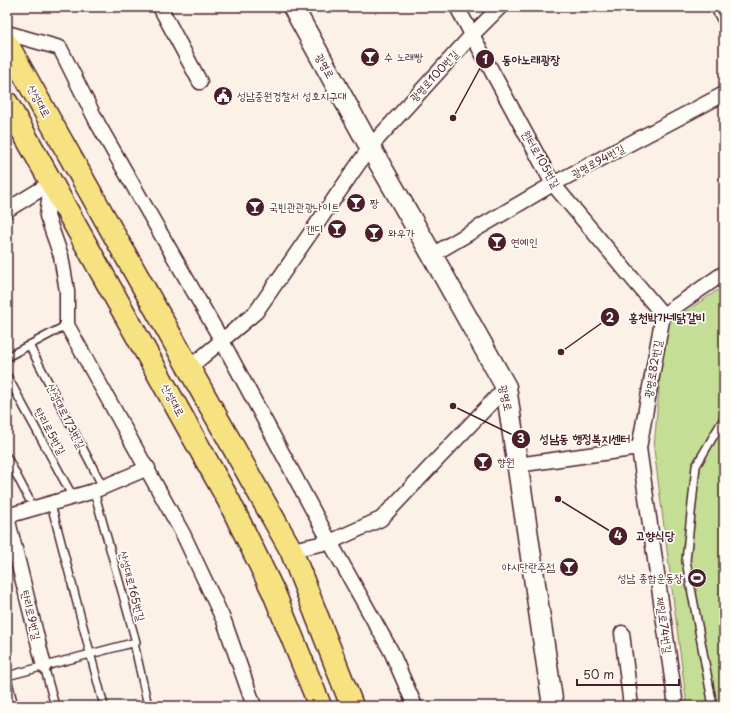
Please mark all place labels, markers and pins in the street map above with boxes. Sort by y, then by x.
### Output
bar icon: 수 노래빵 [359,46,381,68]
callout: 동아노래광장 [475,47,568,71]
place label: 수 노래빵 [384,48,423,65]
public building icon: 성남중원경찰서 성호지구대 [212,85,234,107]
place label: 성남중원경찰서 성호지구대 [237,87,347,104]
bar icon: 짱 [345,192,367,214]
place label: 짱 [370,194,379,211]
bar icon: 국빈관관광나이트 [244,196,266,218]
place label: 국빈관관광나이트 [269,198,340,215]
bar icon: 캔디 [326,218,348,240]
place label: 캔디 [305,220,323,237]
bar icon: 와우가 [363,222,385,244]
place label: 와우가 [388,224,415,241]
bar icon: 연예인 [486,231,508,253]
place label: 연예인 [511,233,538,250]
callout: 홍천박가네닭갈비 [600,305,713,329]
callout: 성남동 행정복지센터 [511,427,638,451]
bar icon: 향원 [472,451,494,473]
place label: 향원 [497,453,515,470]
callout: 고향식당 [608,524,683,548]
bar icon: 야시단란주점 [558,556,580,578]
place label: 야시단란주점 [502,558,555,575]
sports icon: 성남 종합운동장 [686,567,708,589]
place label: 성남 종합운동장 [617,569,683,586]

